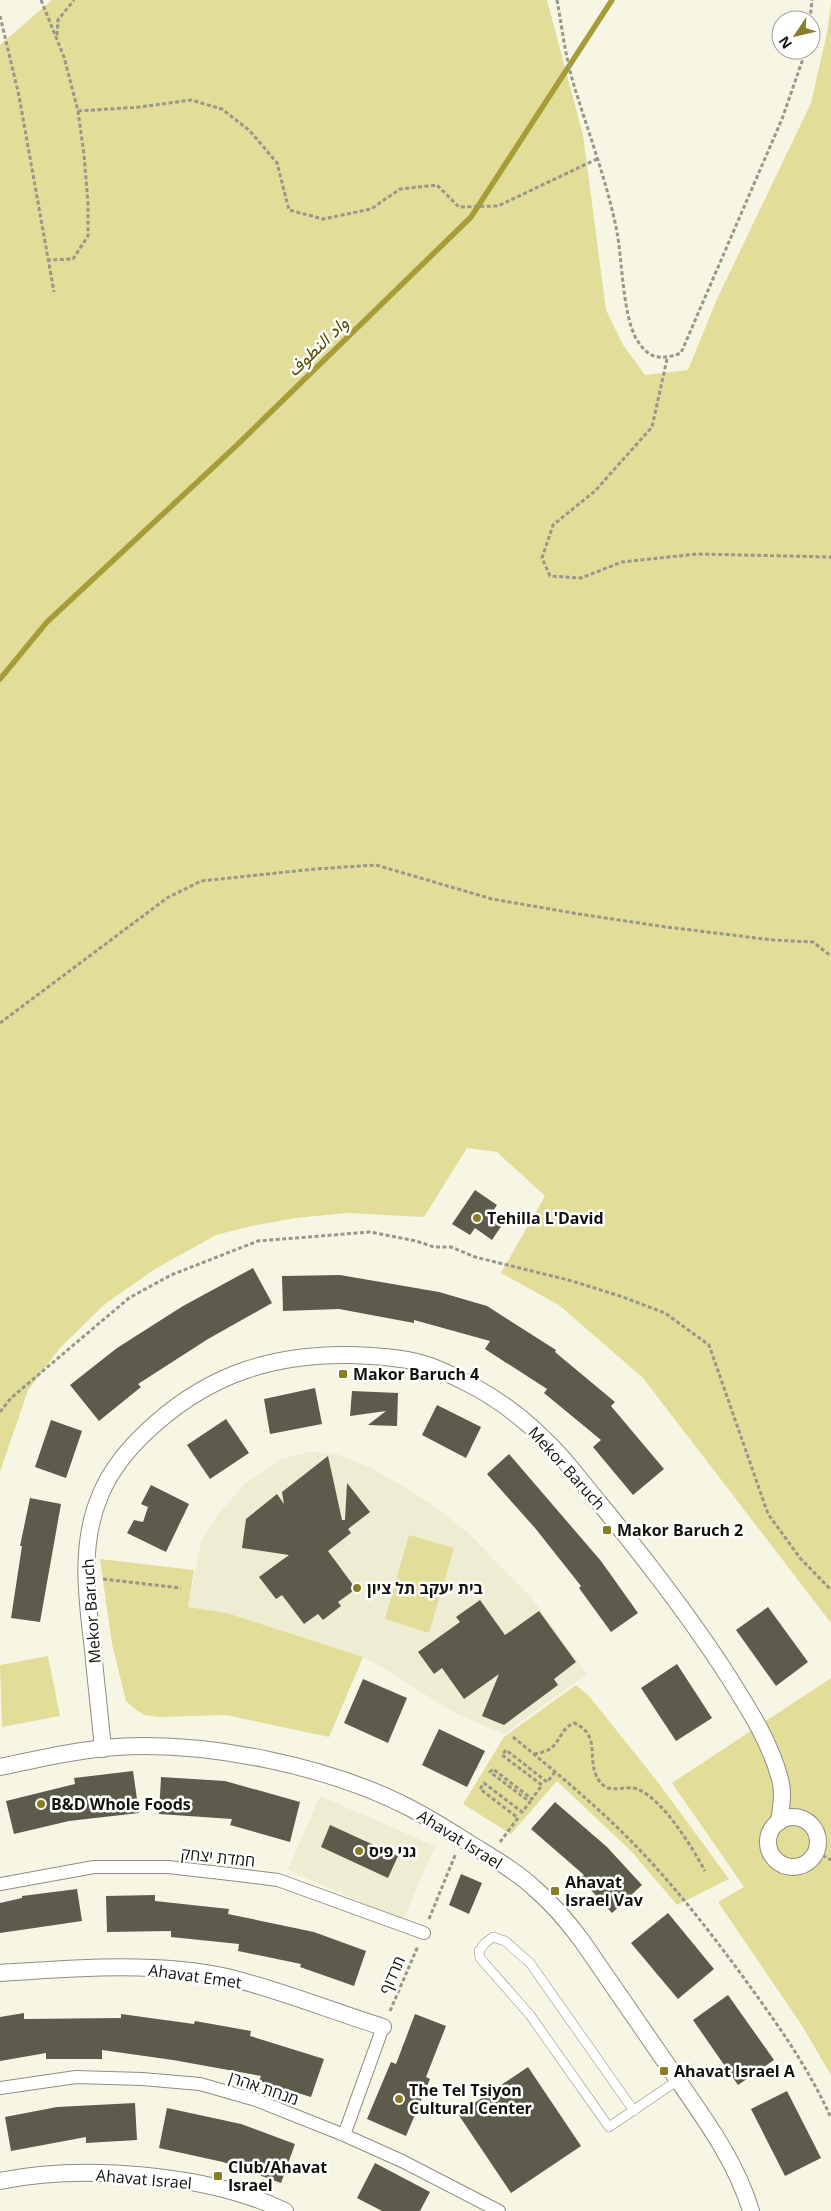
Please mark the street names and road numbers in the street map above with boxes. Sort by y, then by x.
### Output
street label: Mekor Baruch [524,1422,610,1514]
street label: Mekor Baruch [76,1558,106,1664]
street label: Ahavat Israel [413,1804,507,1874]
street label: חמדת יצחק [180,1842,256,1872]
street label: תרדוף [374,1952,410,1998]
street label: Ahavat Emet [147,1959,243,1993]
street label: מנחת אהרן [226,2066,302,2110]
street label: Ahavat Israel [95,2164,193,2194]

